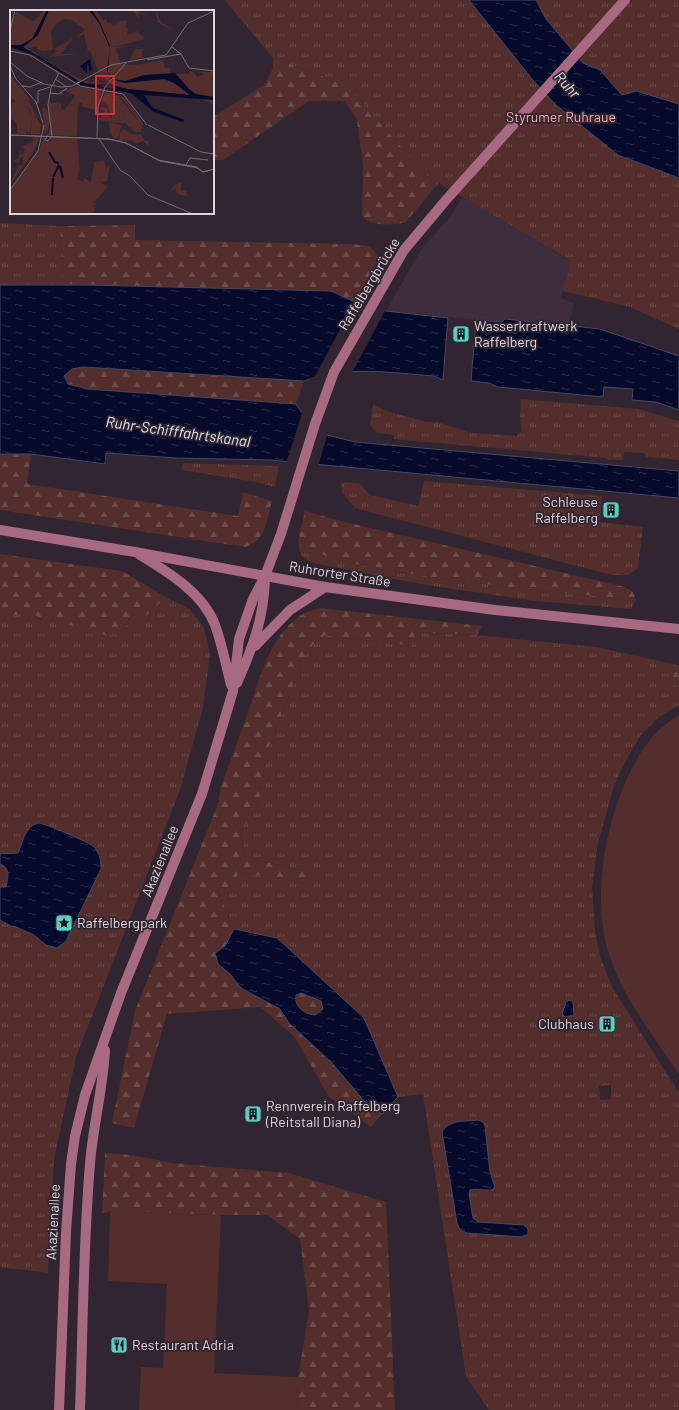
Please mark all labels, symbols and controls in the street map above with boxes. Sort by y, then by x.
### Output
inset map [10,10,214,214]
water label: Ruhr [551,67,585,102]
park label: Styrumer Ruhraue [506,108,616,125]
street label: Raffelbergbrücke [334,234,403,333]
place label: Wasserkraftwerk Raffelberg [474,317,577,350]
building icon: Wasserkraftwerk Raffelberg [451,324,471,344]
water label: Ruhr-Schifffahrtskanal [105,412,252,450]
place label: Schleuse Raffelberg [535,493,598,526]
building icon: Schleuse Raffelberg [601,500,621,520]
street label: Ruhrorter Straße [288,557,392,590]
street label: Akazienallee [137,822,182,899]
place icon: Raffelbergpark [54,913,74,933]
place label: Raffelbergpark [77,914,167,931]
building icon: Clubhaus [597,1014,617,1034]
place label: Clubhaus [538,1015,594,1032]
place label: Rennverein Raffelberg (Reitstall Diana) [265,1097,400,1130]
building icon: Rennverein Raffelberg (Reitstall Diana) [243,1104,263,1124]
street label: Akazienallee [42,1184,63,1260]
restaurant icon: Restaurant Adria [109,1335,129,1355]
place label: Restaurant Adria [132,1336,234,1353]

